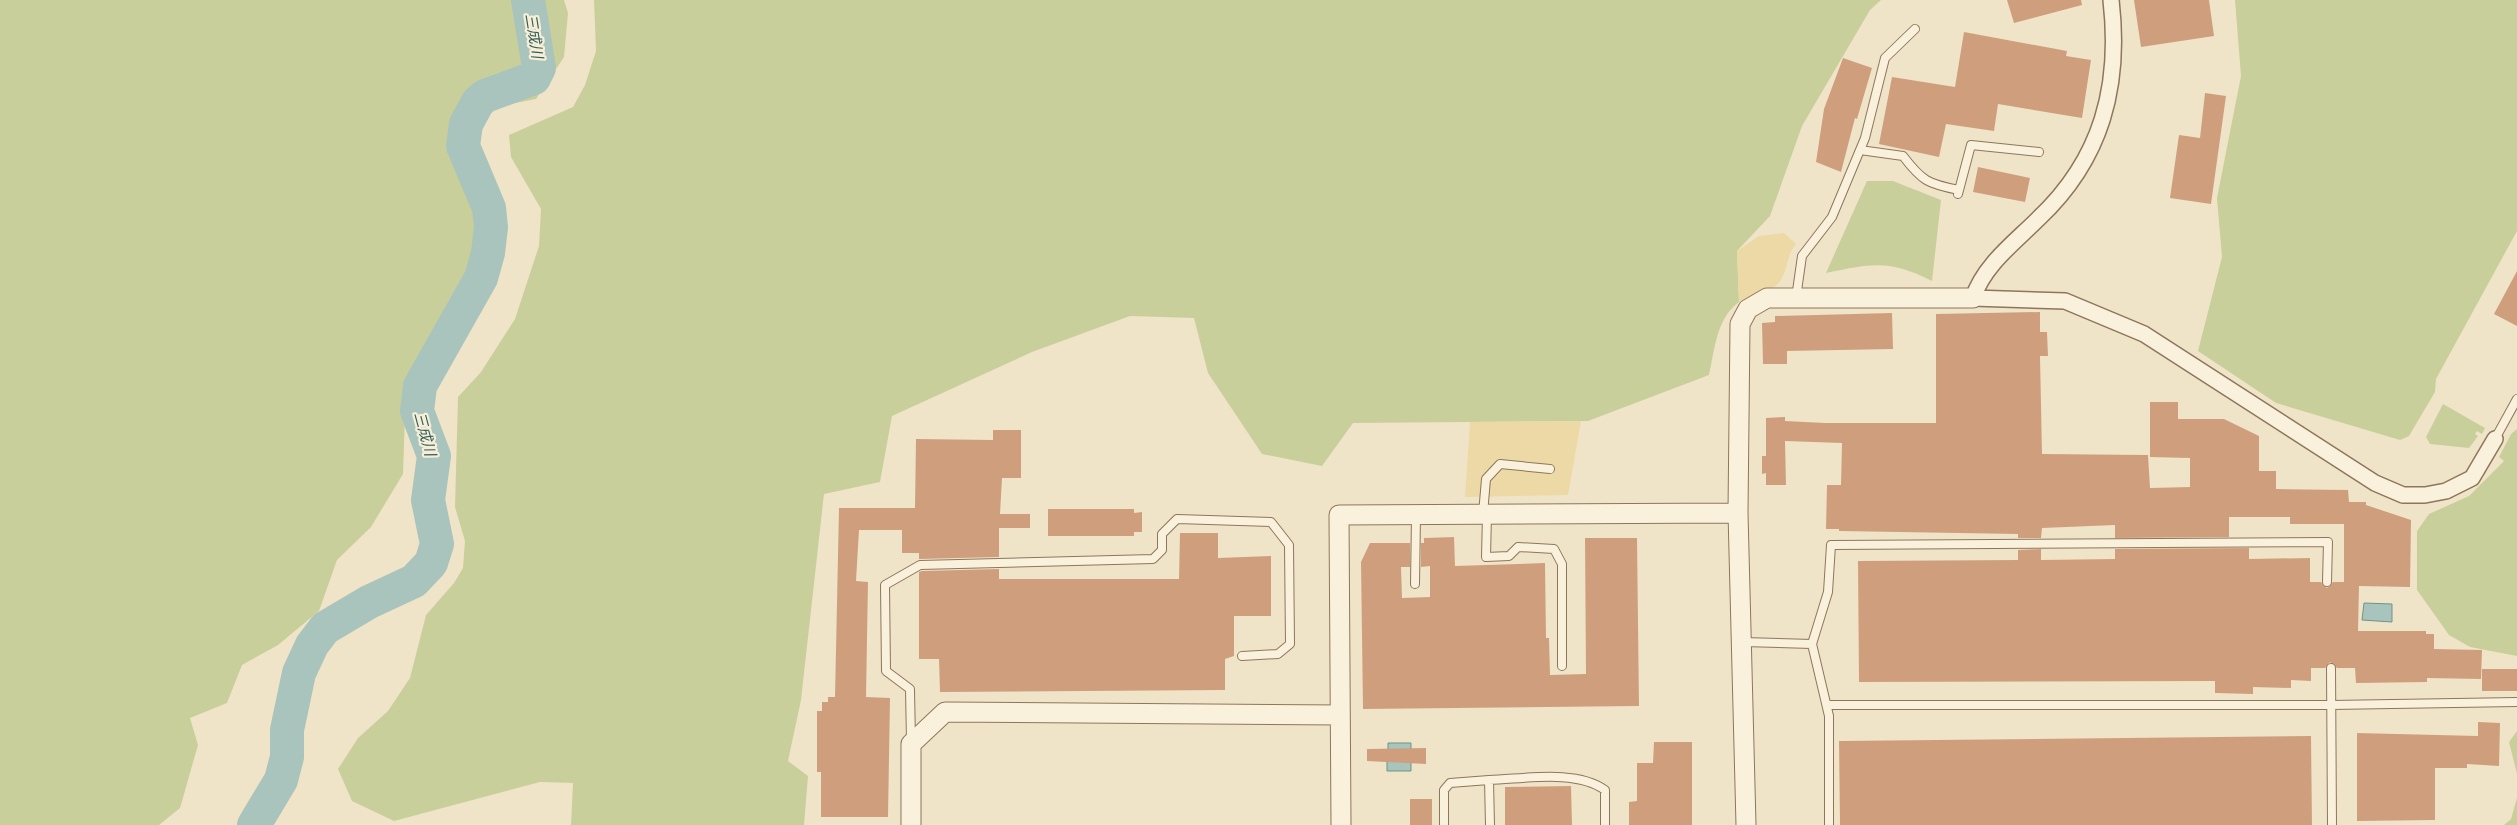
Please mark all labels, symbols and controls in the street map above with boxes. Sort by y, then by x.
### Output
water label: 三成川 [521,12,549,62]
water label: 三成川 [410,409,442,460]

